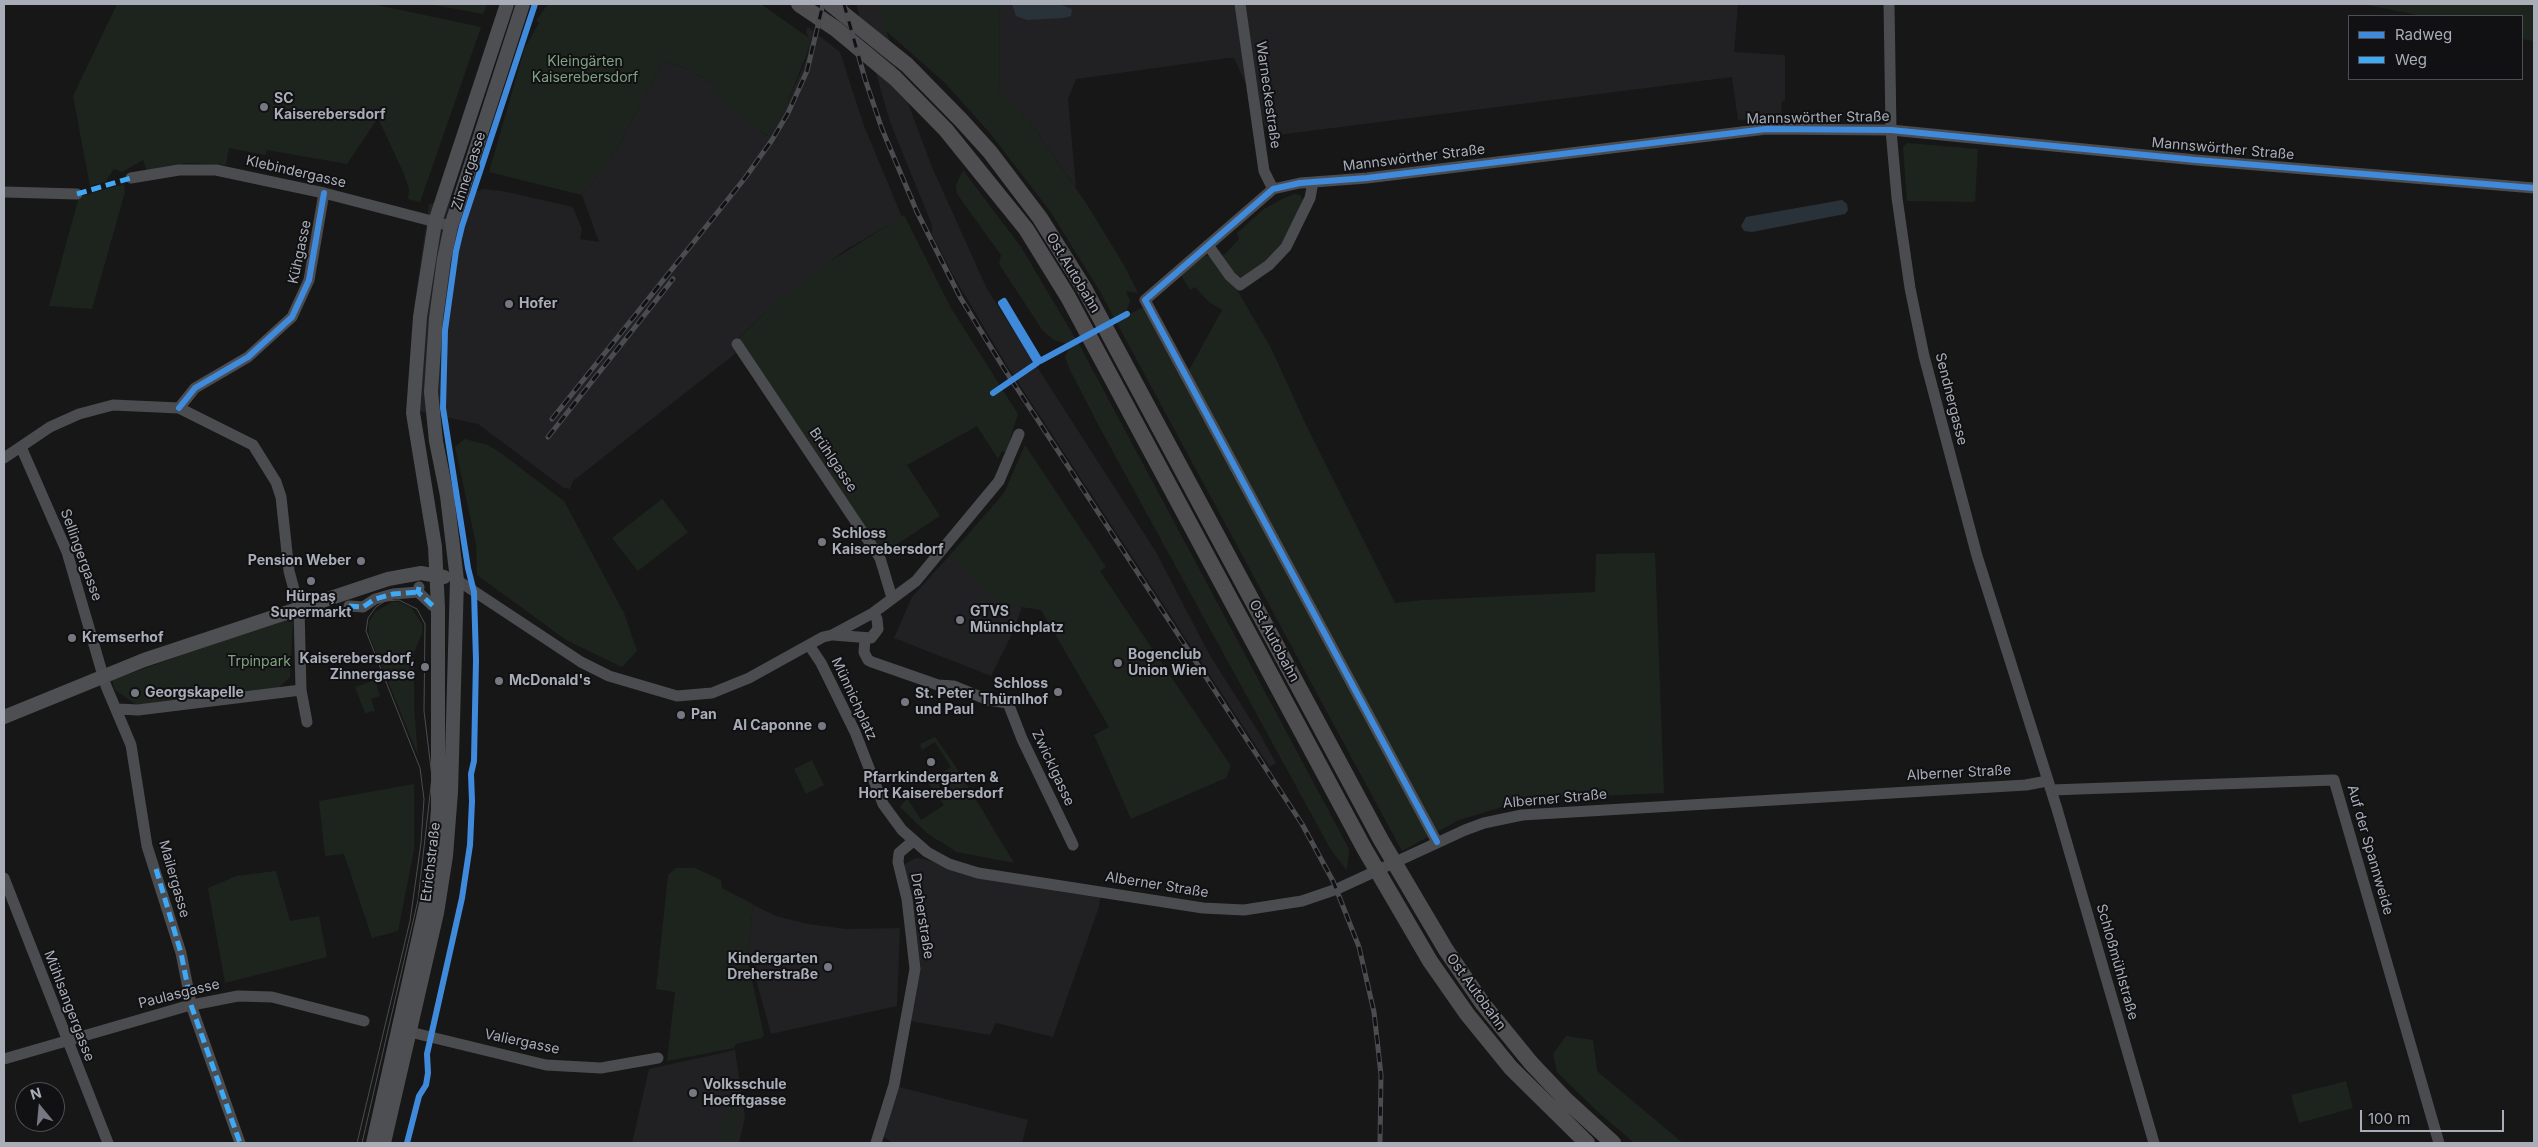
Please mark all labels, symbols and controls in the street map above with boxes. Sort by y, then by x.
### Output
legend [2348,15,2523,80]
text: Radweg [2395,25,2452,44]
street label: Warneckestraße [1252,40,1284,150]
text: Weg [2395,50,2427,69]
park label: Kleingärten Kaiserebersdorf [532,54,638,86]
place label: SC Kaiserebersdorf [274,91,386,124]
marker: SC Kaiserebersdorf [258,101,270,113]
street label: Mannswörther Straße [1746,108,1890,128]
street label: Zinnergasse [448,130,490,212]
street label: Mannswörther Straße [2151,134,2295,164]
street label: Mannswörther Straße [1342,141,1486,175]
street label: Klebindergasse [244,152,348,192]
street label: Kühgasse [285,219,315,285]
street label: Ost Autobahn [1042,230,1104,316]
place label: Hofer [519,296,557,312]
marker: Hofer [503,298,515,310]
street label: Sendnergasse [1931,351,1971,447]
street label: Brühlgasse [805,425,861,495]
street label: Sellingergasse [57,507,105,603]
place label: Schloss Kaiserebersdorf [832,526,944,558]
marker: Schloss Kaiserebersdorf [816,536,828,548]
place label: Pension Weber [248,553,351,569]
marker: Pension Weber [355,555,367,567]
marker: Hürpaş Supermarkt [305,575,317,587]
place label: Hürpaş Supermarkt [271,589,351,622]
street label: Ost Autobahn [1245,597,1303,685]
place label: GTVS Münnichplatz [970,604,1064,636]
marker: GTVS Münnichplatz [954,614,966,626]
place label: Kremserhof [82,630,164,646]
marker: Kremserhof [66,632,78,644]
place label: Bogenclub Union Wien [1128,647,1207,680]
place label: Kaiserebersdorf, Zinnergasse [300,651,415,684]
park label: Trpinpark [227,654,291,670]
street label: Münnichplatz [828,655,880,743]
marker: Bogenclub Union Wien [1112,657,1124,669]
marker: Kaiserebersdorf, Zinnergasse [419,661,431,673]
place label: McDonald's [509,673,591,689]
marker: McDonald's [493,675,505,687]
place label: Schloss Thürnlhof [980,676,1048,709]
place label: Georgskapelle [145,685,244,701]
place label: St. Peter und Paul [915,686,974,719]
marker: Schloss Thürnlhof [1052,686,1064,698]
marker: Georgskapelle [129,687,141,699]
marker: St. Peter und Paul [899,696,911,708]
place label: Pan [691,707,717,723]
marker: Pan [675,709,687,721]
place label: Al Caponne [733,718,812,734]
marker: Al Caponne [816,720,828,732]
street label: Zwicklgasse [1028,727,1078,809]
marker: Pfarrkindergarten & Hort Kaiserebersdorf [925,756,937,768]
street label: Alberner Straße [1906,762,2012,784]
place label: Pfarrkindergarten & Hort Kaiserebersdorf [859,770,1003,802]
street label: Auf der Spannweide [2343,783,2397,917]
street label: Alberner Straße [1502,786,1608,812]
street label: Etrichstraße [418,821,444,903]
street label: Mailergasse [155,838,193,920]
street label: Alberner Straße [1104,869,1210,901]
street label: Dreherstraße [907,872,937,960]
street label: Schloßmühlstraße [2092,902,2142,1022]
street label: Mühlsangergasse [40,948,98,1064]
street label: Ost Autobahn [1443,950,1509,1034]
place label: Kindergarten Dreherstraße [727,951,818,984]
marker: Kindergarten Dreherstraße [822,961,834,973]
street label: Paulasgasse [137,976,221,1012]
street label: Valiergasse [483,1026,561,1058]
place label: Volksschule Hoefftgasse [703,1077,787,1110]
north arrow [15,1082,65,1132]
text: N [28,1083,43,1103]
marker: Volksschule Hoefftgasse [687,1087,699,1099]
scale bar [2363,1100,2507,1132]
text: 100 m [2368,1109,2410,1128]

